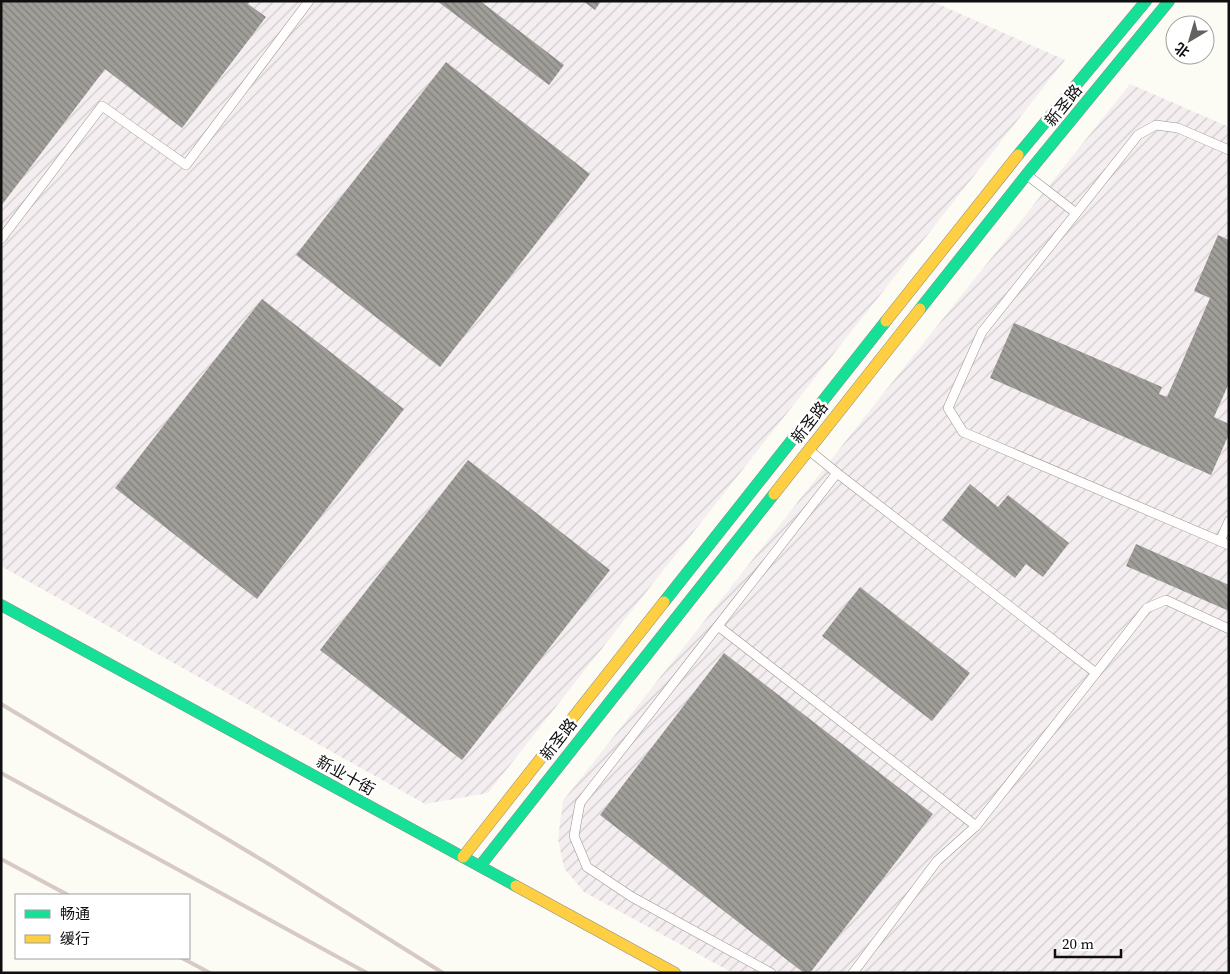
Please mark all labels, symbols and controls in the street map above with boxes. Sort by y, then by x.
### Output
north arrow [1165,15,1215,65]
text: 北 [1170,38,1194,62]
street label: 新圣路 [1039,79,1087,131]
street label: 新圣路 [786,396,832,448]
street label: 新圣路 [535,713,581,765]
street label: 新业十街 [313,750,379,800]
legend [15,894,190,959]
text: 畅通 [60,903,90,924]
scale bar [1055,926,1121,958]
text: 缓行 [60,928,90,949]
text: 20 m [1062,933,1094,954]

